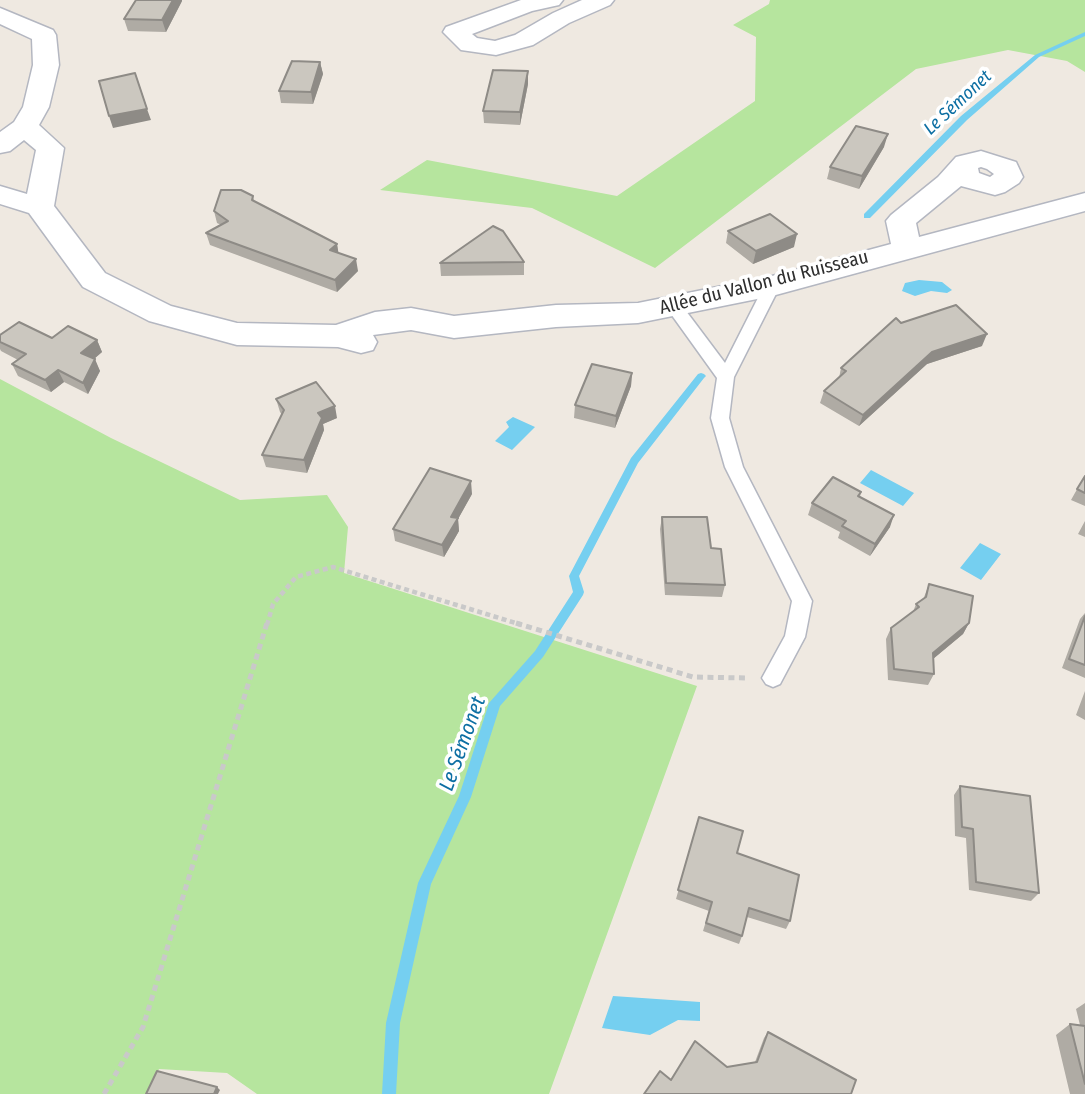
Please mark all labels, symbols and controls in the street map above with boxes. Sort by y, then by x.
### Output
water label: Le Sémonet [920,66,996,140]
street label: Allée du Vallon du Ruisseau [657,246,871,320]
water label: Le Sémonet [434,693,492,795]

